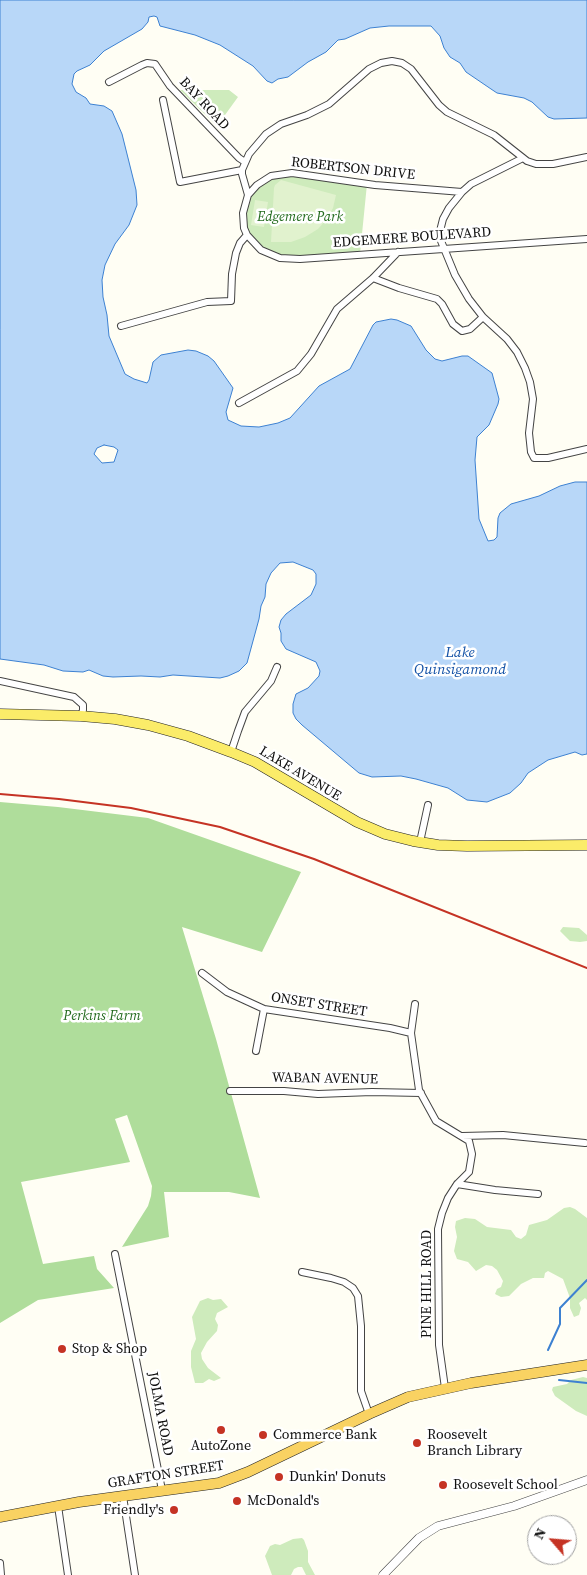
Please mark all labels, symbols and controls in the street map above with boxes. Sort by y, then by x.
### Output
street label: BAY ROAD [175,74,233,134]
street label: ROBERTSON DRIVE [290,154,416,184]
park label: Edgemere Park [257,209,343,225]
street label: EDGEMERE BOULEVARD [332,224,492,252]
water label: Lake Quinsigamond [414,644,506,679]
street label: LAKE AVENUE [256,743,344,805]
street label: ONSET STREET [270,989,368,1021]
park label: Perkins Farm [63,1008,141,1024]
street label: WABAN AVENUE [272,1070,378,1088]
street label: PINE HILL ROAD [419,1230,435,1338]
place label: Stop & Shop [72,1341,147,1357]
marker: Stop & Shop [56,1343,68,1355]
street label: JOLMA ROAD [144,1371,176,1457]
marker: AutoZone [215,1424,227,1436]
place label: Commerce Bank [273,1427,377,1443]
place label: Roosevelt Branch Library [427,1427,522,1460]
marker: Commerce Bank [257,1429,269,1441]
marker: Roosevelt Branch Library [411,1437,423,1449]
place label: AutoZone [191,1438,251,1454]
street label: GRAFTON STREET [107,1458,225,1492]
place label: Dunkin' Donuts [289,1469,386,1485]
marker: Dunkin' Donuts [273,1471,285,1483]
place label: Roosevelt School [453,1477,558,1493]
marker: Roosevelt School [437,1479,449,1491]
place label: McDonald's [247,1493,319,1509]
marker: McDonald's [231,1495,243,1507]
place label: Friendly's [103,1502,164,1518]
marker: Friendly's [168,1504,180,1516]
north arrow [527,1515,577,1565]
text: N [528,1525,551,1543]

